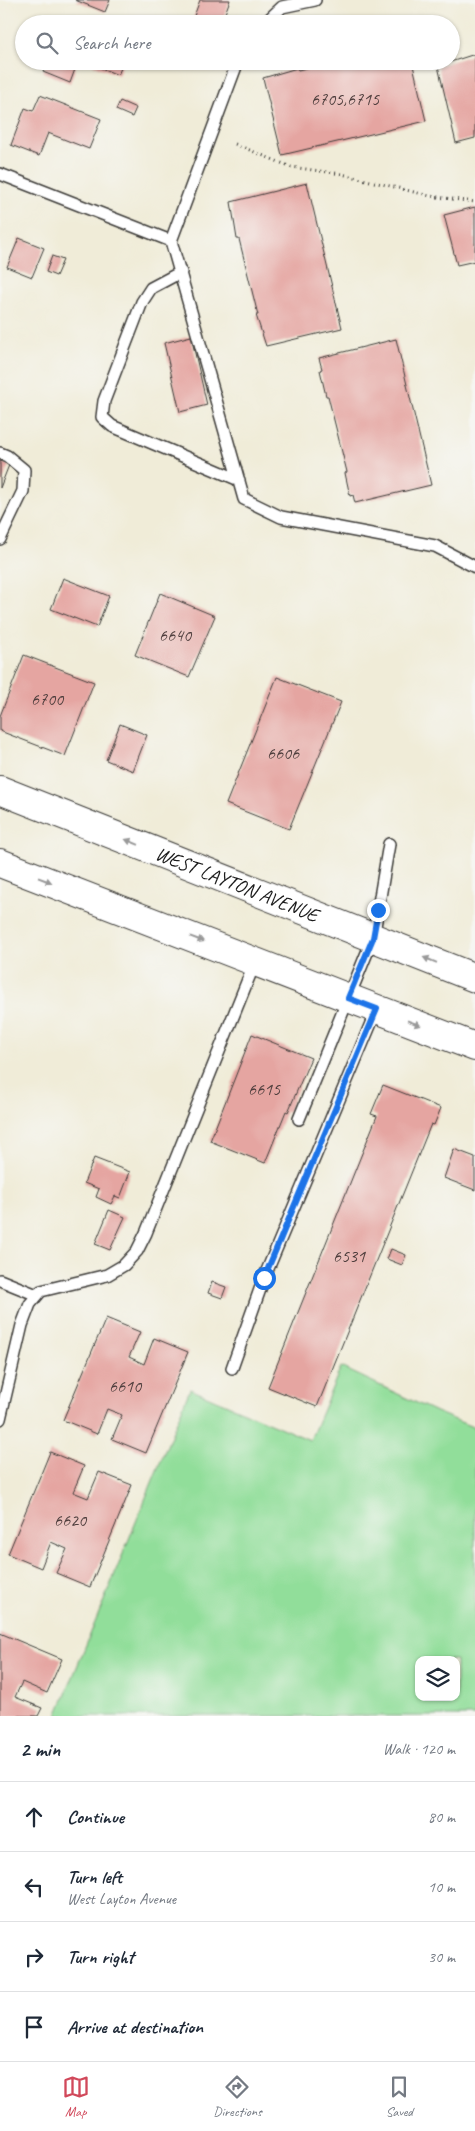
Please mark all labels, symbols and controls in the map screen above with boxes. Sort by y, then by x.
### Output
search box [15,15,460,70]
icon: search [33,29,61,57]
text: Search here [73,31,150,55]
house number: 6705,6715 [311,88,380,110]
house number: 6640 [159,624,193,646]
house number: 6700 [31,688,65,710]
house number: 6606 [267,742,300,764]
one-way arrow [125,838,139,846]
street label: WEST LAYTON AVENUE [152,840,324,928]
one-way arrow [38,877,53,884]
route end [367,899,390,922]
one-way arrow [190,935,205,943]
one-way arrow [422,956,437,964]
one-way arrow [406,1020,421,1028]
house number: 6615 [248,1078,281,1100]
house number: 6531 [333,1245,366,1267]
route start [253,1267,276,1290]
house number: 6610 [109,1375,143,1397]
house number: 6620 [54,1509,88,1531]
map controls [415,1656,460,1701]
button: layers [415,1656,460,1701]
text: 2 min [20,1736,60,1762]
text: Walk · 120 m [383,1739,455,1759]
icon: ahead [20,1803,48,1831]
text: Continue [67,1805,124,1829]
text: 80 m [428,1807,455,1827]
text: Turn left [67,1865,122,1889]
icon: left [20,1873,48,1901]
text: 10 m [428,1877,455,1897]
text: West Layton Avenue [67,1889,176,1909]
icon: right [20,1943,48,1971]
text: Turn right [67,1945,134,1969]
text: 30 m [428,1947,455,1967]
icon: arrive [20,2013,48,2041]
text: Arrive at destination [67,2015,203,2039]
tab: Map [62,2073,90,2120]
tab: Directions [213,2073,262,2120]
tab: Saved [385,2073,413,2120]

